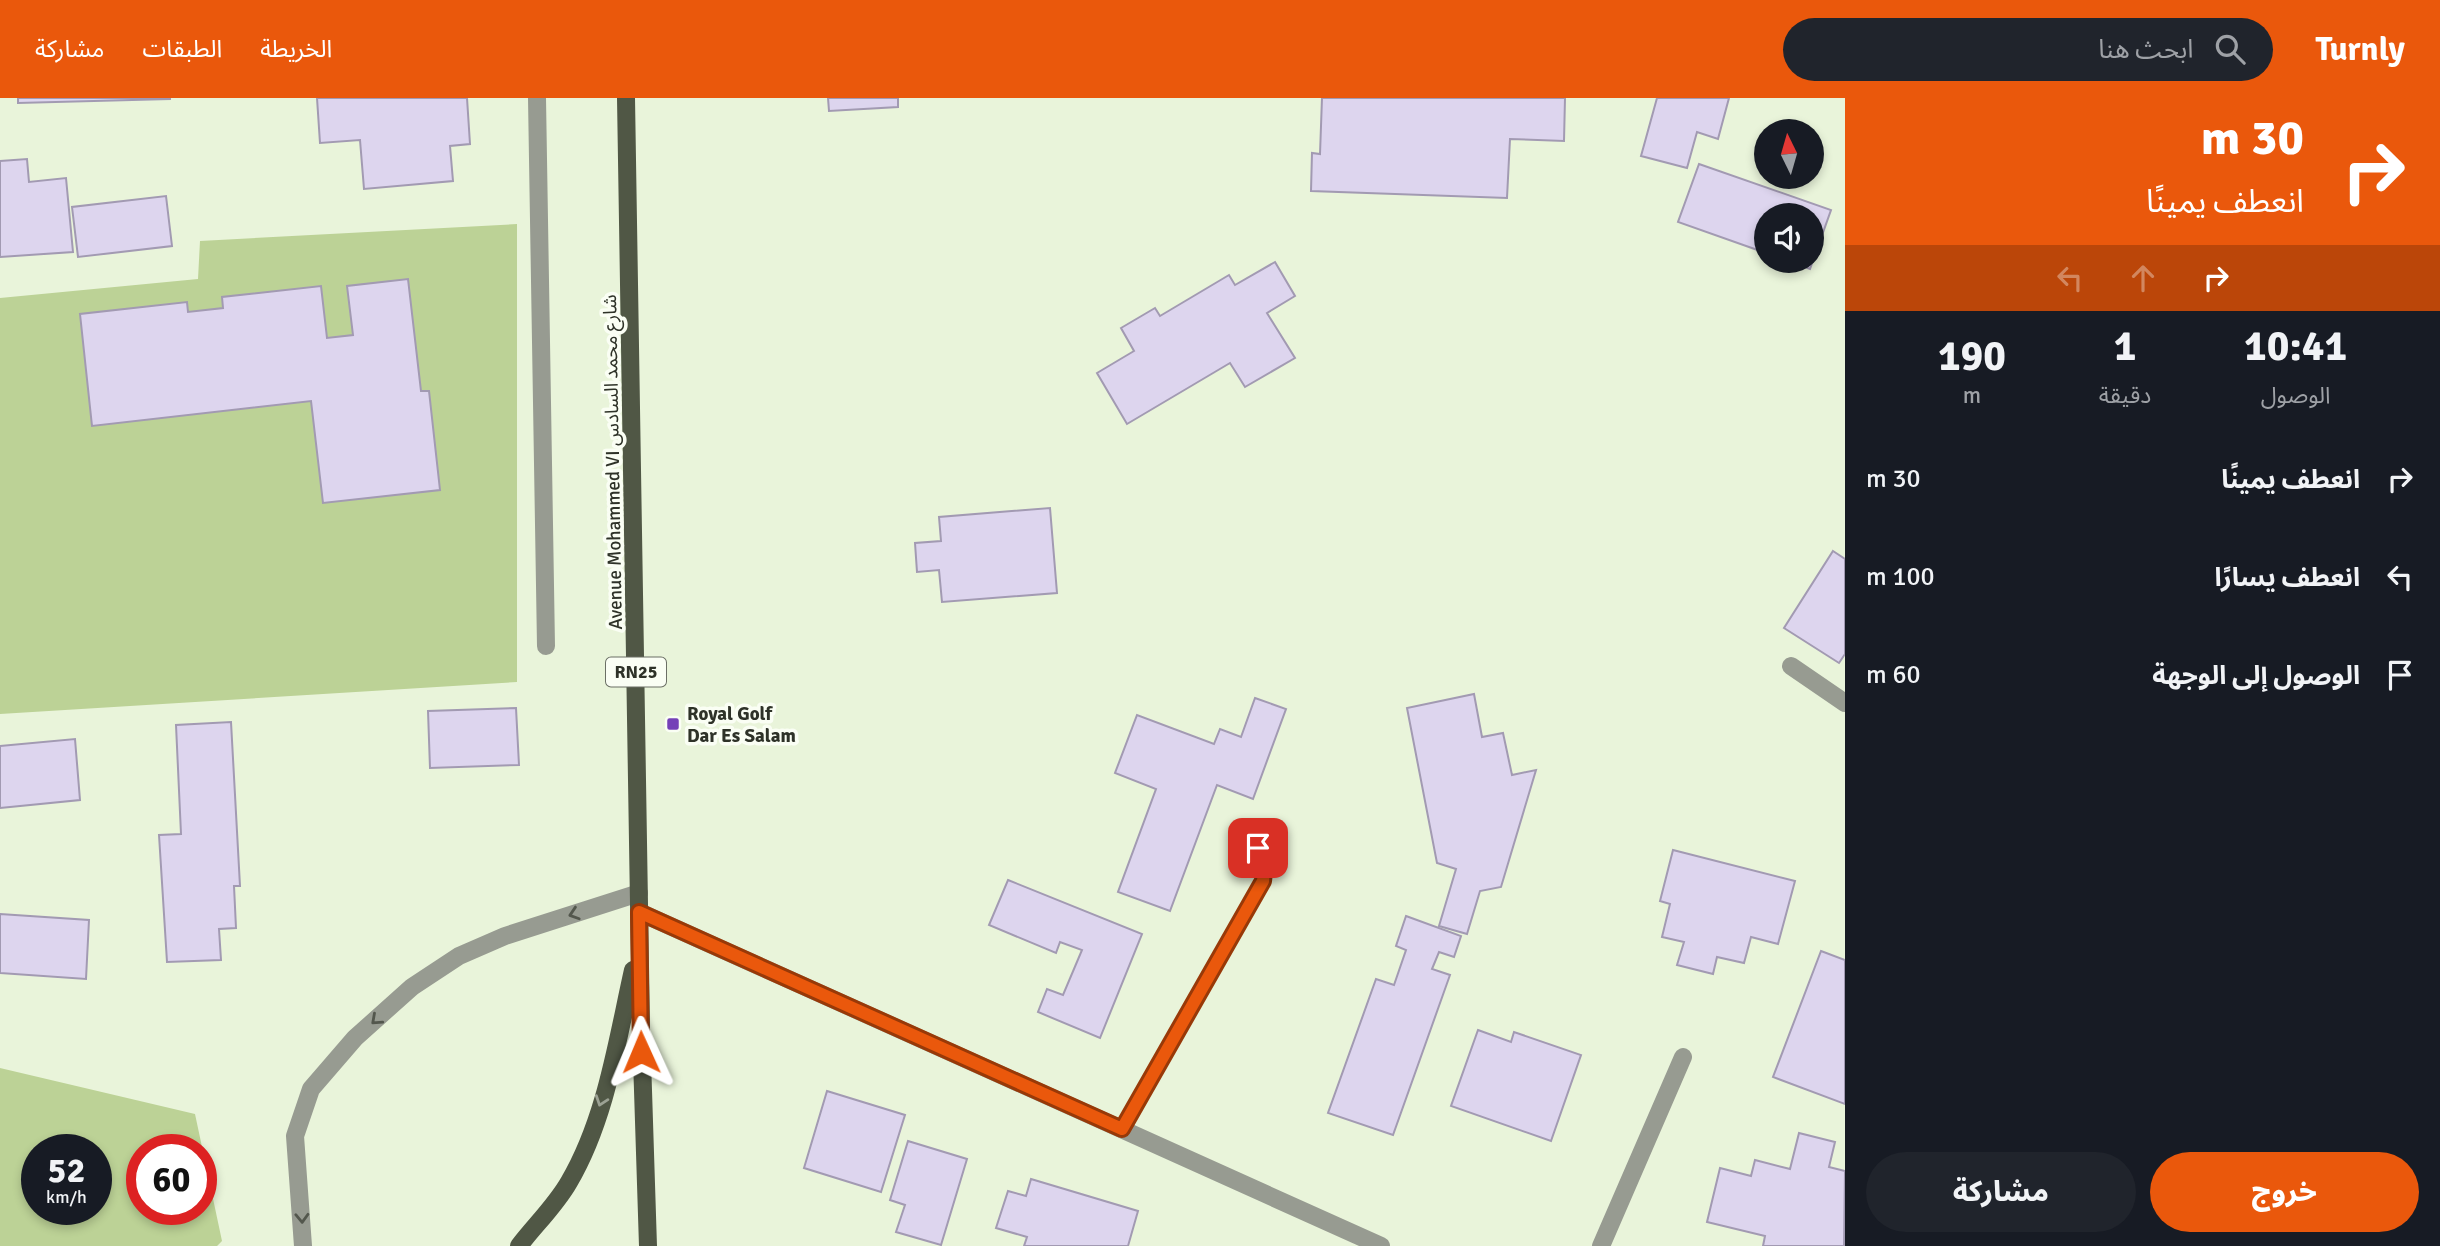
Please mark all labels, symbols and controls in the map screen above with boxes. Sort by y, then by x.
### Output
search box [1783,18,2273,81]
text: Turnly [2315,29,2405,70]
icon: search [2211,30,2249,68]
text: مشاركة [35,34,104,64]
text: الطبقات [142,34,222,64]
text: الخريطة [260,34,332,64]
text: ابحث هنا [2098,34,2193,66]
text: 30 m [2201,108,2304,168]
north arrow [1754,119,1824,189]
map controls [1754,119,1824,273]
icon: right [2328,126,2419,217]
text: انعطف يمينًا [2146,182,2304,221]
button: sound [1754,203,1824,273]
icon: left [2051,259,2089,297]
icon: ahead [2124,259,2162,297]
icon: right [2197,259,2235,297]
street label: Avenue Mohammed VI شارع محمد السادس [598,294,629,630]
text: 1 [2114,321,2136,372]
text: 10:41 [2244,321,2347,372]
text: 190 [1938,331,2006,382]
text: m [1963,381,1981,410]
text: دقيقة [2099,381,2151,410]
text: الوصول [2261,381,2331,410]
icon: right [2381,460,2419,498]
text: 30 m [1866,463,1921,495]
text: انعطف يمينًا [2221,464,2360,496]
icon: left [2381,558,2419,596]
text: 100 m [1866,561,1935,593]
text: انعطف يسارًا [2215,562,2360,594]
icon: arrive [2381,656,2419,694]
road number: RN25 [606,658,666,686]
text: 60 m [1866,659,1921,691]
text: الوصول إلى الوجهة [2152,660,2360,692]
place label: Royal Golf Dar Es Salam [687,702,796,748]
marker: Royal Golf Dar Es Salam [665,716,681,732]
pin [1228,818,1288,878]
icon: arrive [1239,829,1277,867]
one-way arrow [568,906,580,921]
one-way arrow [371,1011,384,1024]
position arrow [604,1015,678,1089]
one-way arrow [595,1095,609,1107]
speed limit sign: 60 [126,1134,217,1225]
text: 52 [48,1149,85,1192]
button: مشاركة [1866,1152,2136,1232]
button: خروج [2150,1152,2419,1232]
text: km/h [46,1186,87,1208]
one-way arrow [294,1213,309,1224]

